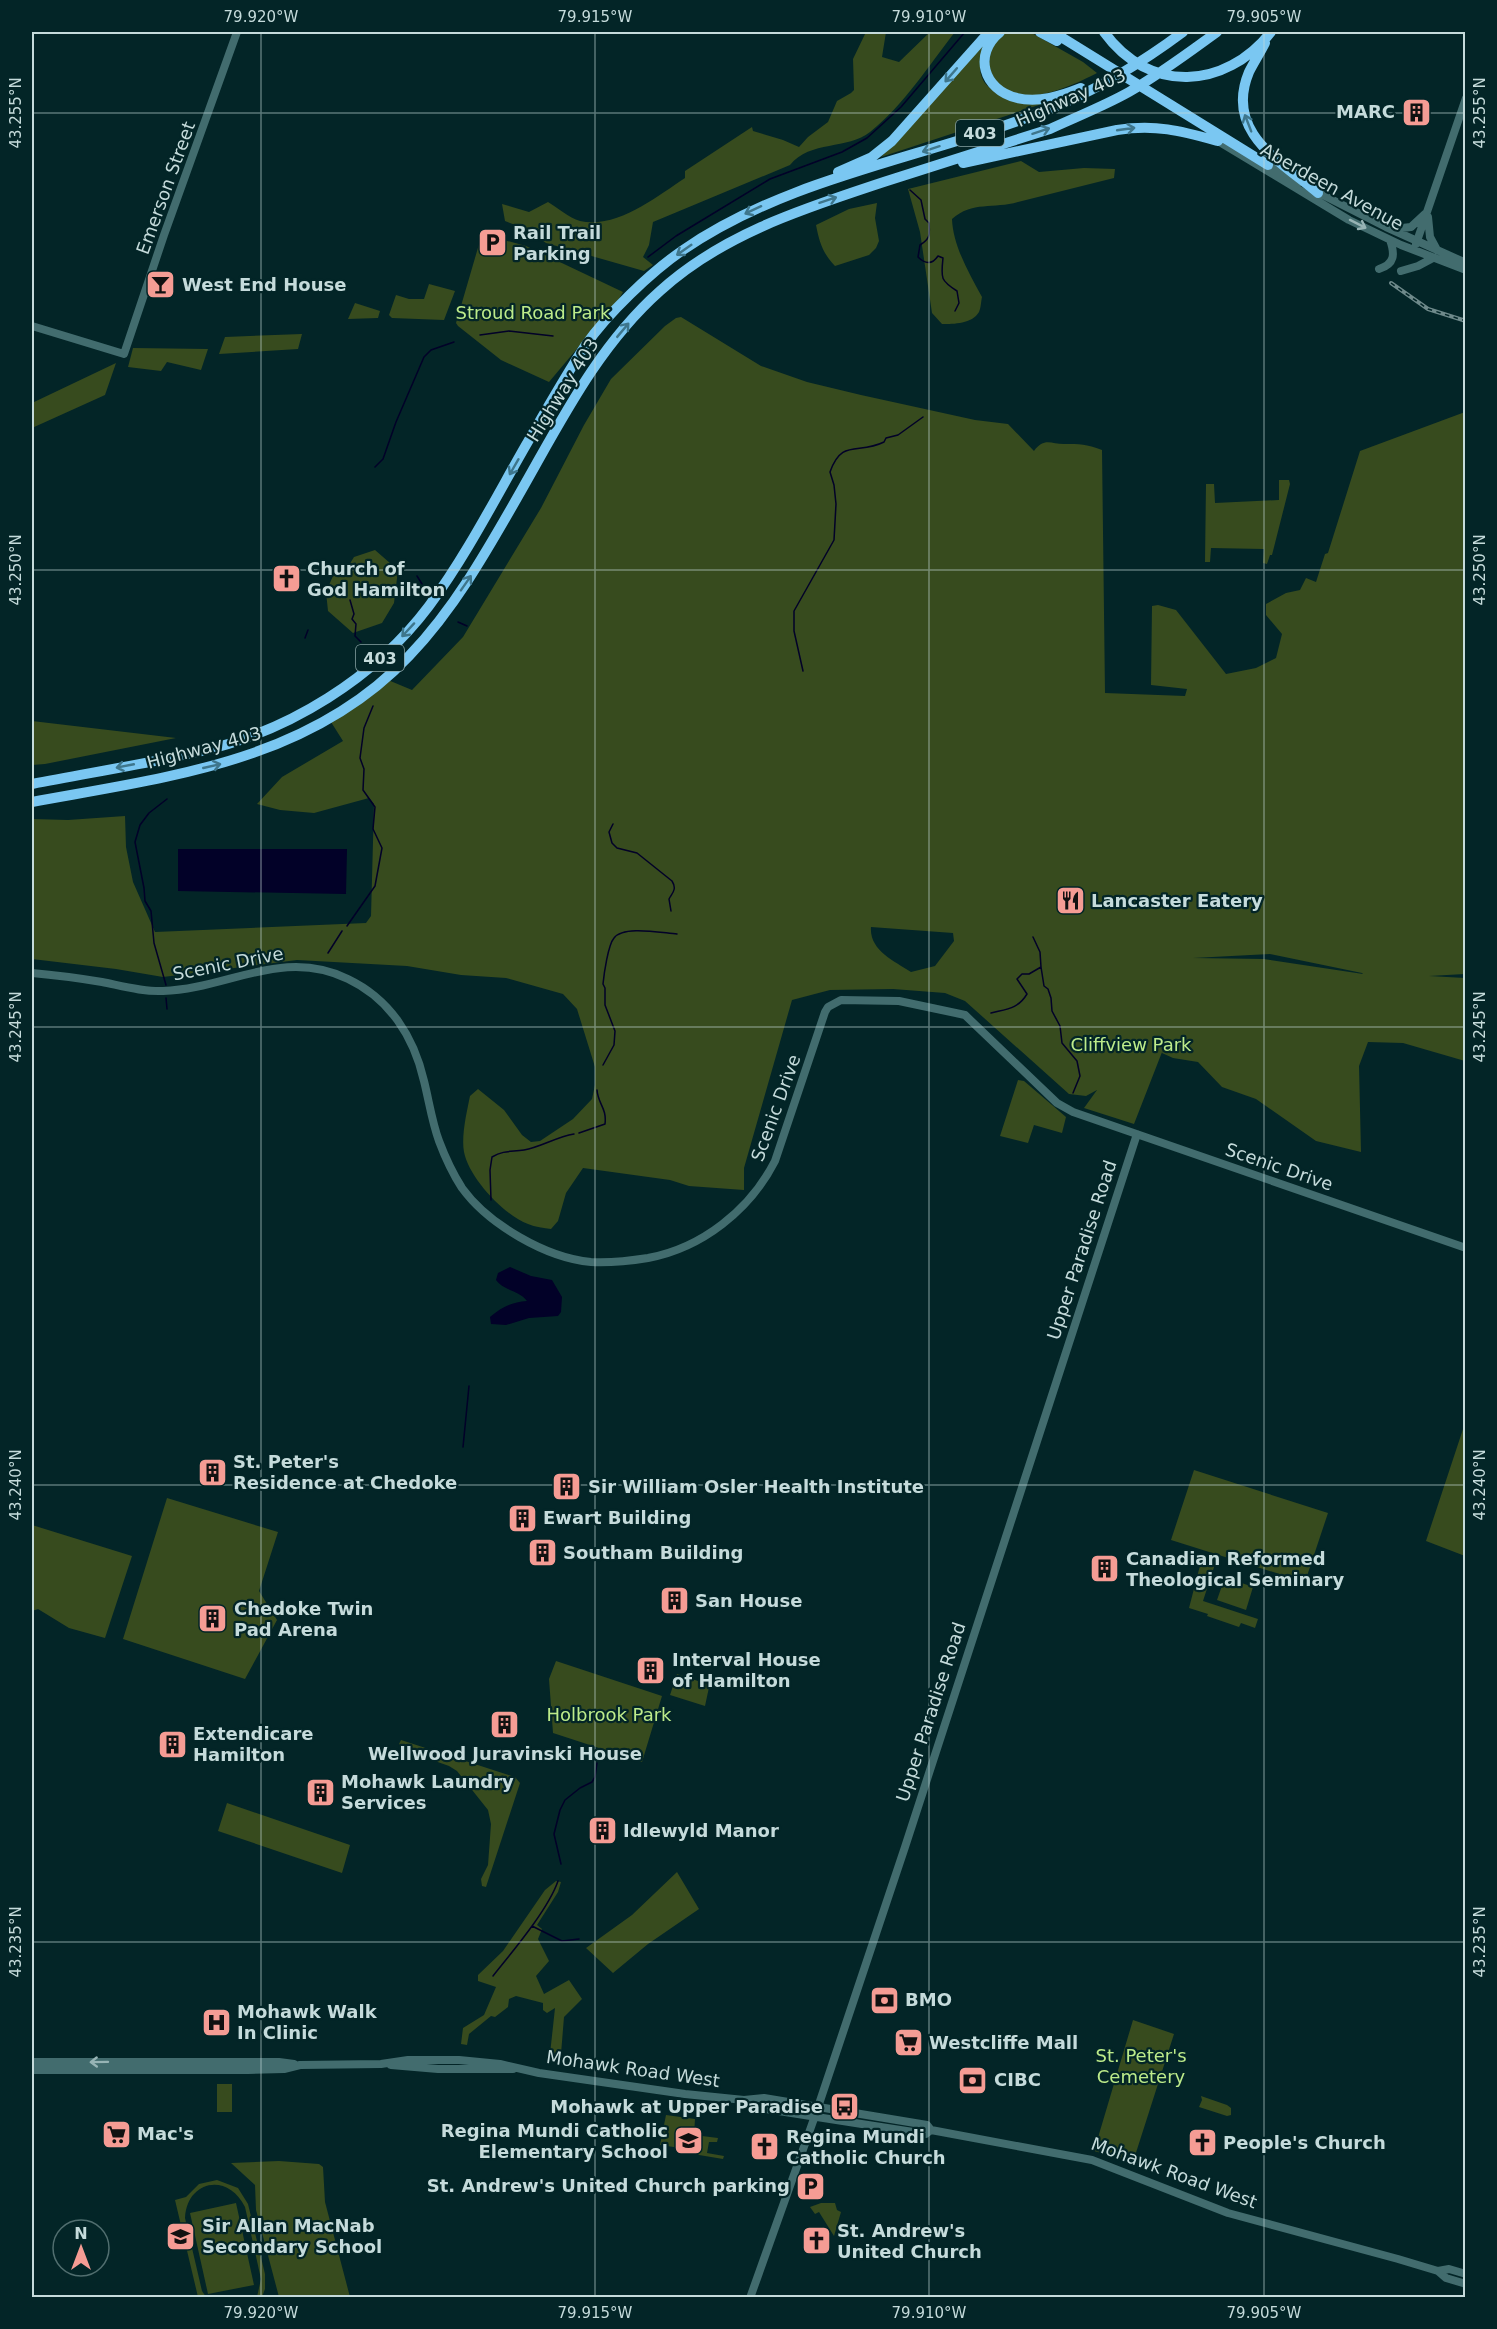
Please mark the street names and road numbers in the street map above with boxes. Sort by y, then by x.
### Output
street label: Highway 403 [1013,64,1129,131]
street label: Emerson Street [132,119,199,257]
road number: 403 [956,120,1004,146]
street label: Aberdeen Avenue [1257,139,1407,234]
street label: Highway 403 [522,334,603,445]
road number: 403 [356,645,404,671]
street label: Highway 403 [144,722,264,773]
street label: Scenic Drive [171,942,285,985]
street label: Scenic Drive [746,1051,805,1164]
street label: Scenic Drive [1223,1138,1336,1195]
street label: Upper Paradise Road [1043,1157,1120,1342]
street label: Upper Paradise Road [892,1619,969,1804]
street label: Mohawk Road West [545,2046,721,2091]
street label: Mohawk Road West [1088,2133,1260,2212]

